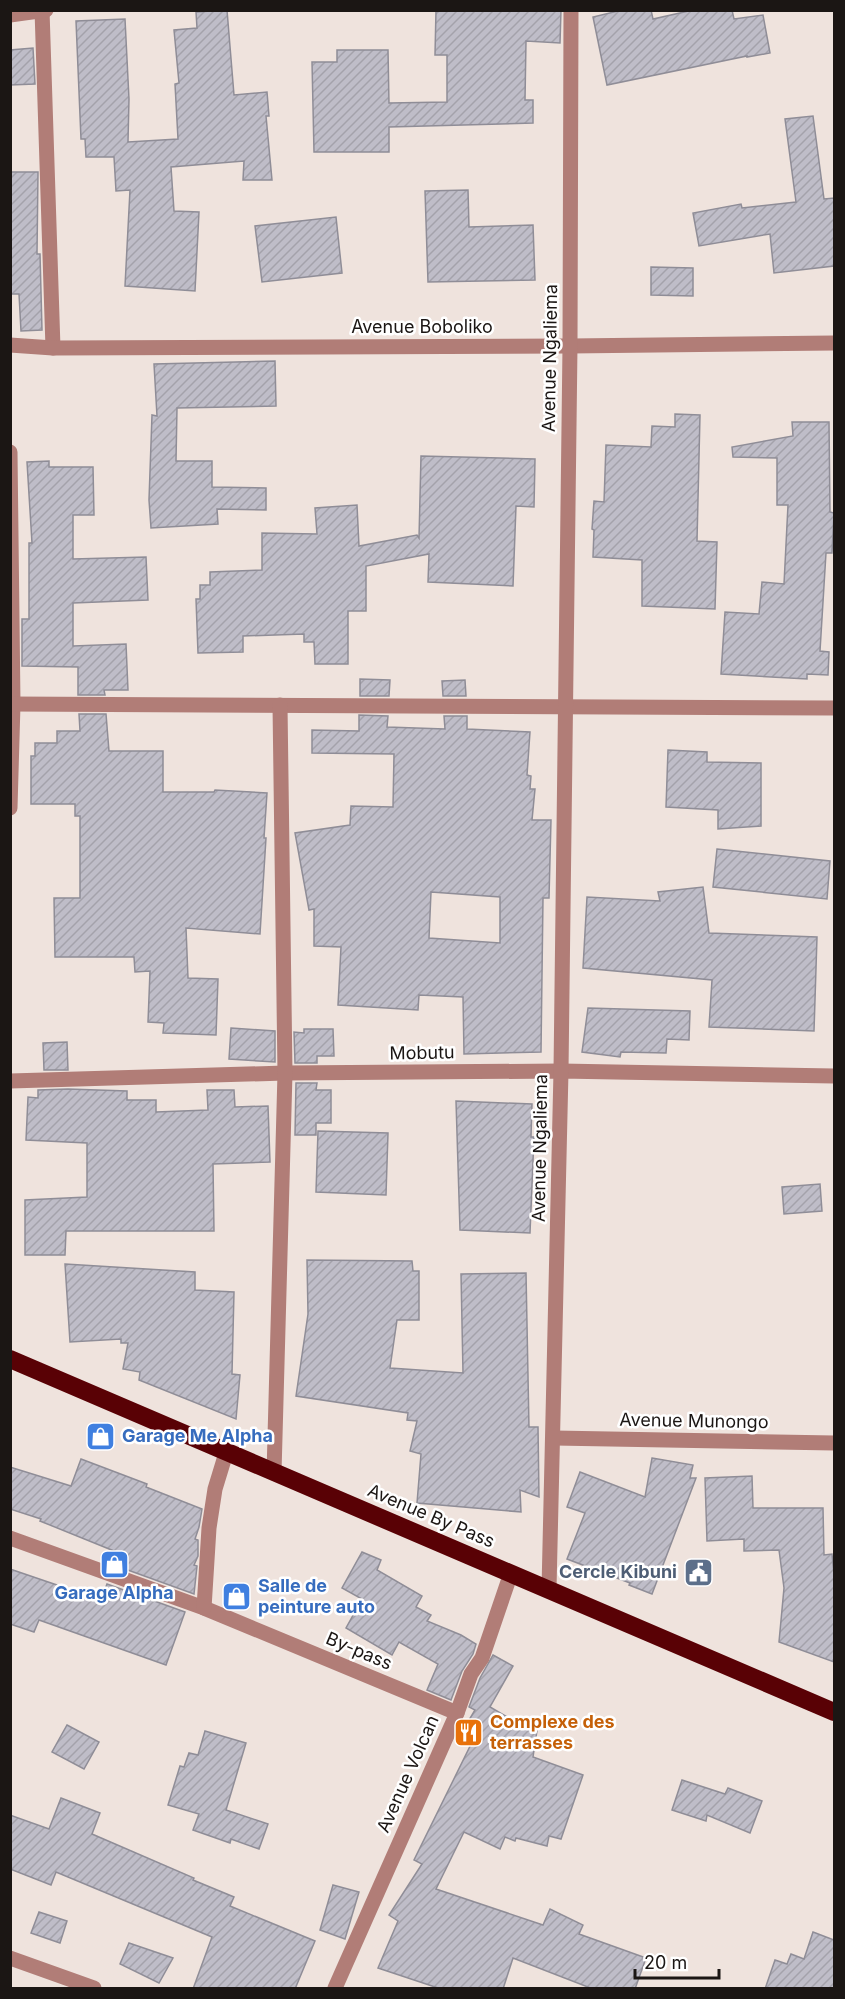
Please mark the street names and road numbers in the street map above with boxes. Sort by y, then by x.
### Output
street label: Avenue Ngaliema [538,284,561,432]
street label: Avenue Boboliko [351,316,493,337]
street label: Mobutu [389,1041,455,1064]
street label: Avenue Ngaliema [528,1074,551,1222]
street label: Avenue Munongo [619,1409,769,1432]
street label: Avenue By Pass [365,1479,498,1552]
street label: By-pass [323,1627,395,1674]
street label: Avenue Volcan [372,1712,443,1836]

